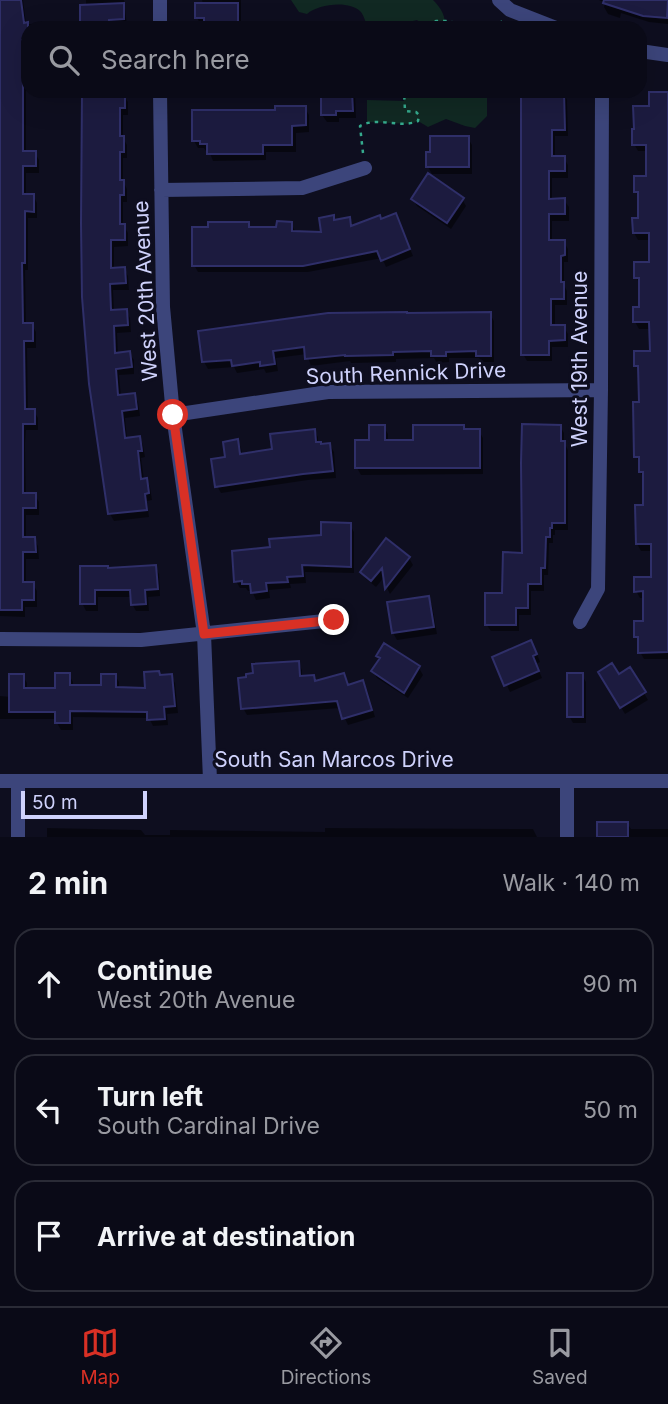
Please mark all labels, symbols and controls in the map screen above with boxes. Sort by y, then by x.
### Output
search box [21,21,647,98]
icon: search [45,41,83,79]
text: Search here [101,44,250,75]
street label: West 20th Avenue [128,200,162,382]
street label: West 19th Avenue [567,271,592,447]
street label: South Rennick Drive [305,357,507,389]
route start [157,399,188,430]
route end [318,604,349,635]
street label: South San Marcos Drive [214,747,454,772]
scale bar [21,788,147,820]
text: 50 m [32,791,78,814]
text: 2 min [28,865,108,901]
text: Walk · 140 m [502,869,640,897]
text: Continue [97,955,213,986]
icon: ahead [30,965,68,1003]
text: 90 m [583,970,638,998]
text: West 20th Avenue [97,986,295,1014]
text: Turn left [97,1081,203,1112]
icon: left [30,1091,68,1129]
text: 50 m [583,1096,638,1124]
text: South Cardinal Drive [97,1112,320,1140]
icon: arrive [30,1217,68,1255]
text: Arrive at destination [97,1221,356,1252]
tab: Map [80,1324,120,1389]
tab: Directions [281,1324,371,1389]
tab: Saved [532,1324,588,1389]

